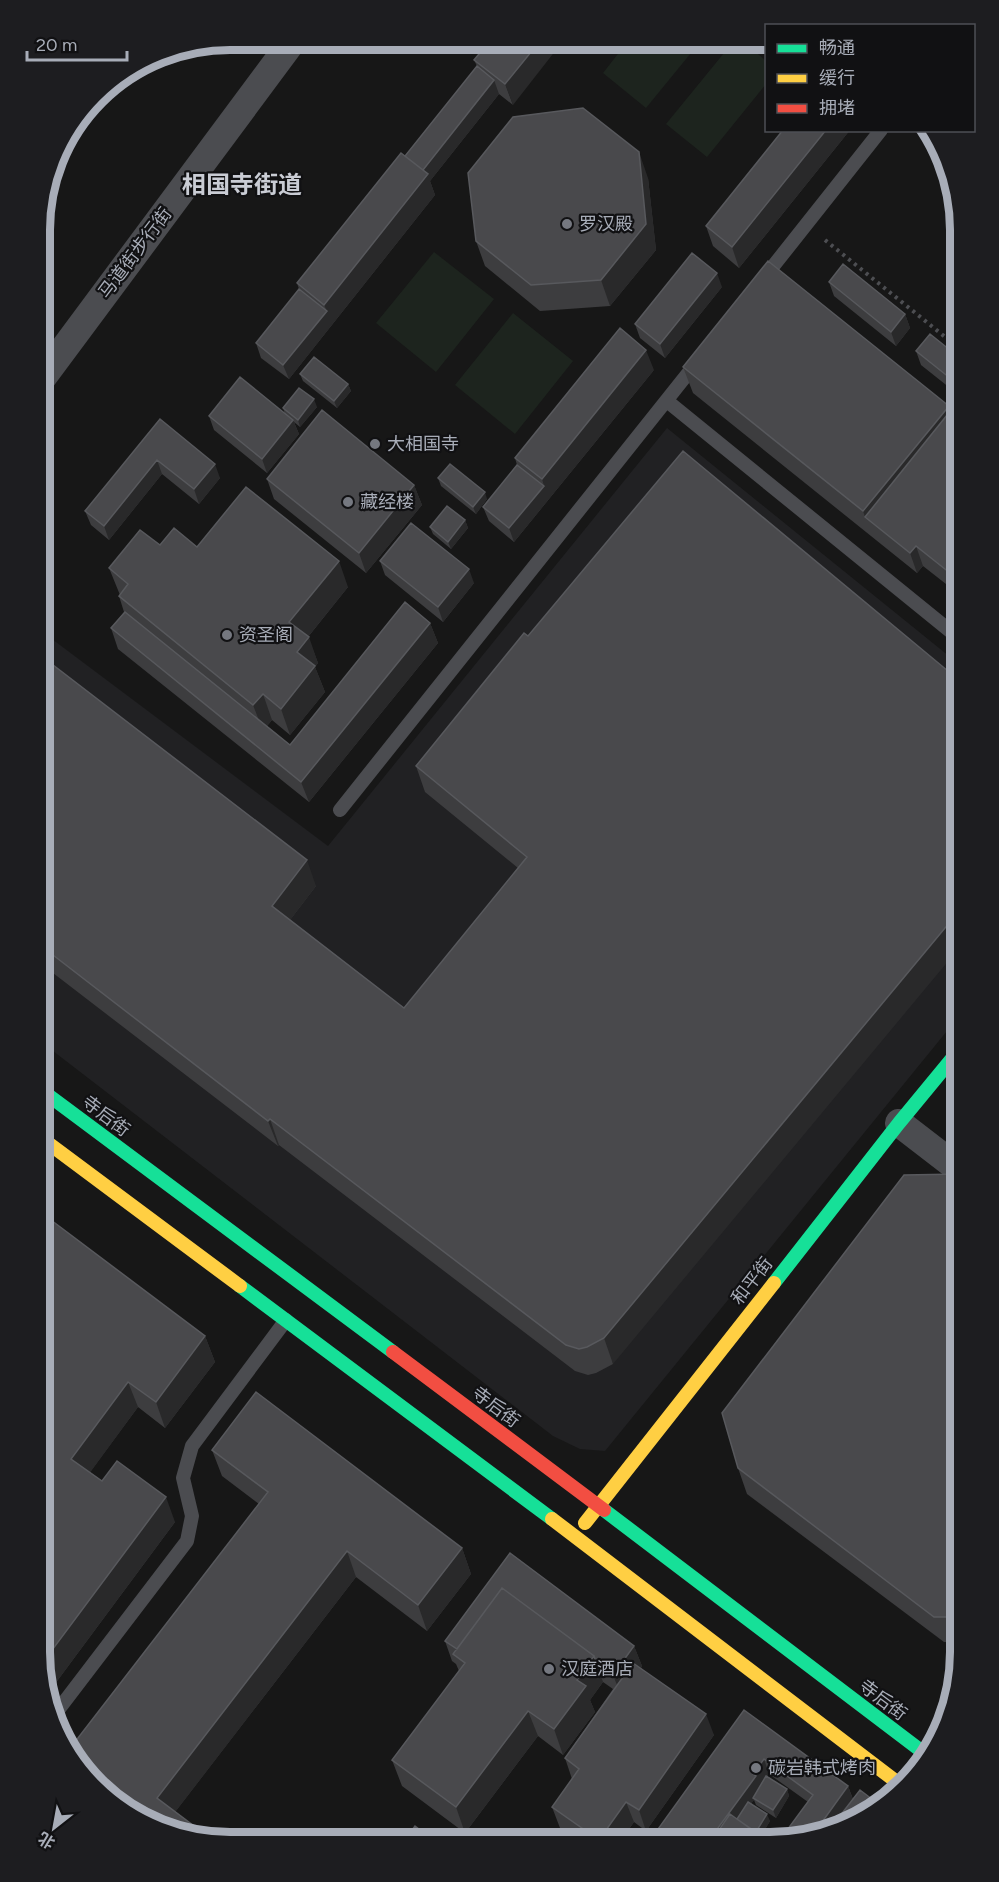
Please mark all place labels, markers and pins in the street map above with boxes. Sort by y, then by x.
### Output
place label: 罗汉殿 [579,213,633,235]
marker: 罗汉殿 [560,217,574,231]
place label: 大相国寺 [387,433,459,455]
marker: 大相国寺 [368,437,382,451]
place label: 藏经楼 [360,491,414,513]
marker: 藏经楼 [341,495,355,509]
place label: 资圣阁 [239,624,293,646]
marker: 资圣阁 [220,628,234,642]
place label: 汉庭酒店 [561,1658,633,1680]
marker: 汉庭酒店 [542,1662,556,1676]
place label: 碳岩韩式烤肉 [768,1757,876,1779]
marker: 碳岩韩式烤肉 [749,1761,763,1775]

